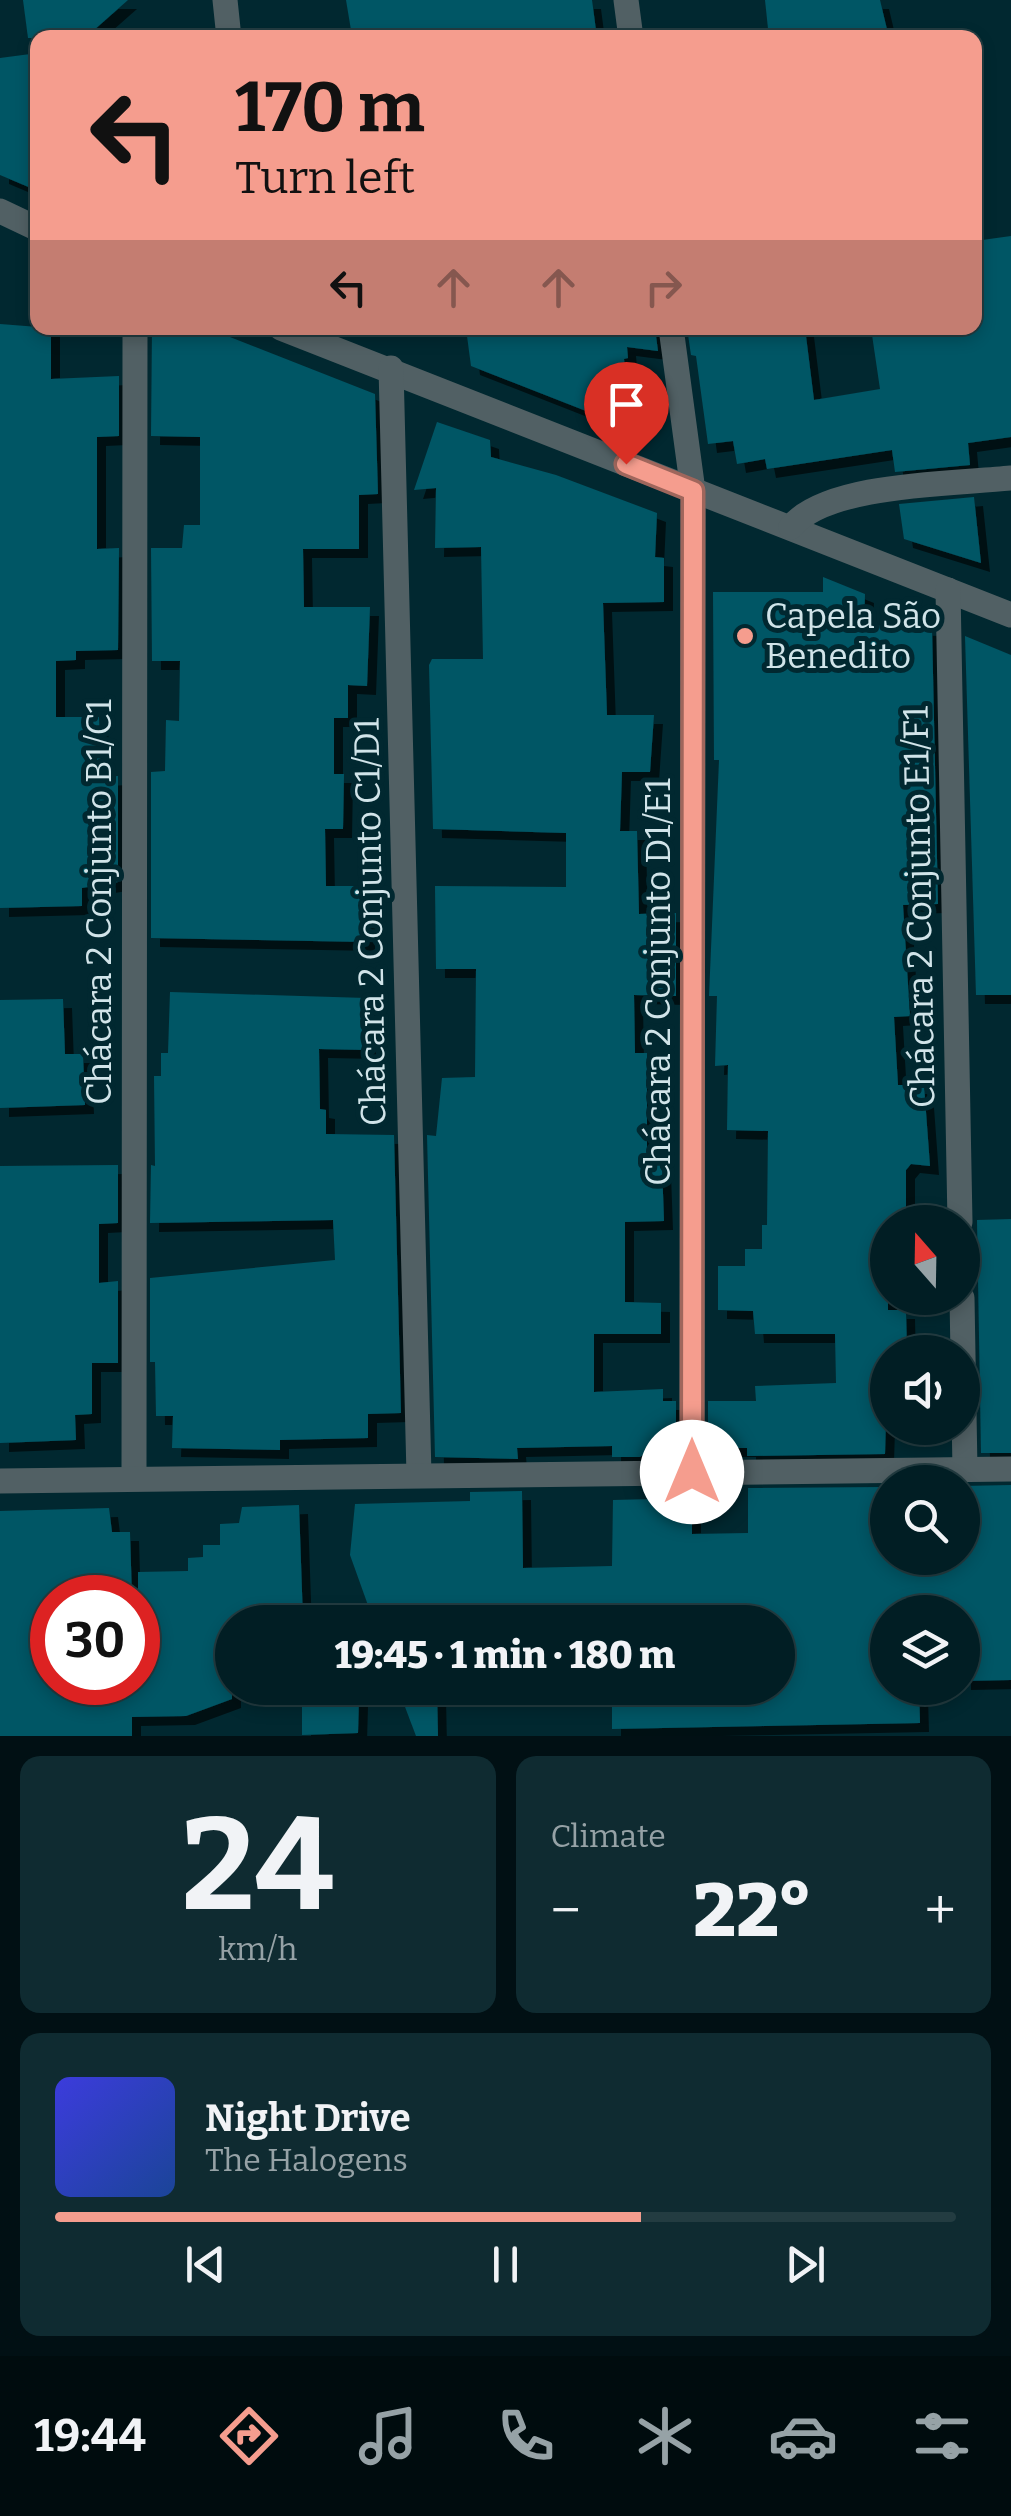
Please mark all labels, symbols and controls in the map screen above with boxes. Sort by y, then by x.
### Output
text: 170 m [235,66,425,150]
icon: left [70,70,200,200]
text: Turn left [235,151,415,205]
icon: left [321,260,376,315]
icon: ahead [426,260,481,315]
icon: ahead [531,260,586,315]
icon: right [636,260,691,315]
pin [584,362,669,465]
icon: arrive [599,377,654,432]
place label: Capela São Benedito [765,595,941,677]
marker: Capela São Benedito [734,625,756,647]
street label: Chácara 2 Conjunto B1/C1 [78,699,120,1105]
street label: Chácara 2 Conjunto E1/F1 [894,705,944,1109]
street label: Chácara 2 Conjunto C1/D1 [345,717,395,1127]
street label: Chácara 2 Conjunto D1/E1 [637,778,679,1186]
north arrow [870,1205,980,1315]
map controls [870,1205,980,1705]
button: sound [870,1335,980,1445]
position arrow [640,1420,744,1524]
button: search [870,1465,980,1575]
speed limit sign: 30 [30,1575,160,1705]
button: layers [870,1595,980,1705]
text: 19:45 · 1 min · 180 m [335,1632,675,1678]
text: 24 [182,1787,334,1943]
text: Climate [551,1817,666,1855]
text: 22° [693,1866,812,1956]
text: − [551,1878,581,1944]
text: + [925,1878,956,1944]
text: km/h [218,1930,297,1968]
text: Night Drive [205,2095,411,2141]
text: The Halogens [205,2141,408,2179]
icon: previous [178,2237,233,2292]
icon: pause [478,2237,533,2292]
icon: next [778,2237,833,2292]
icon: directions [214,2401,284,2471]
icon: music [353,2401,423,2471]
icon: phone [491,2401,561,2471]
icon: climate [630,2401,700,2471]
icon: car [768,2401,838,2471]
icon: filters [907,2401,977,2471]
text: 19:44 [34,2409,146,2463]

